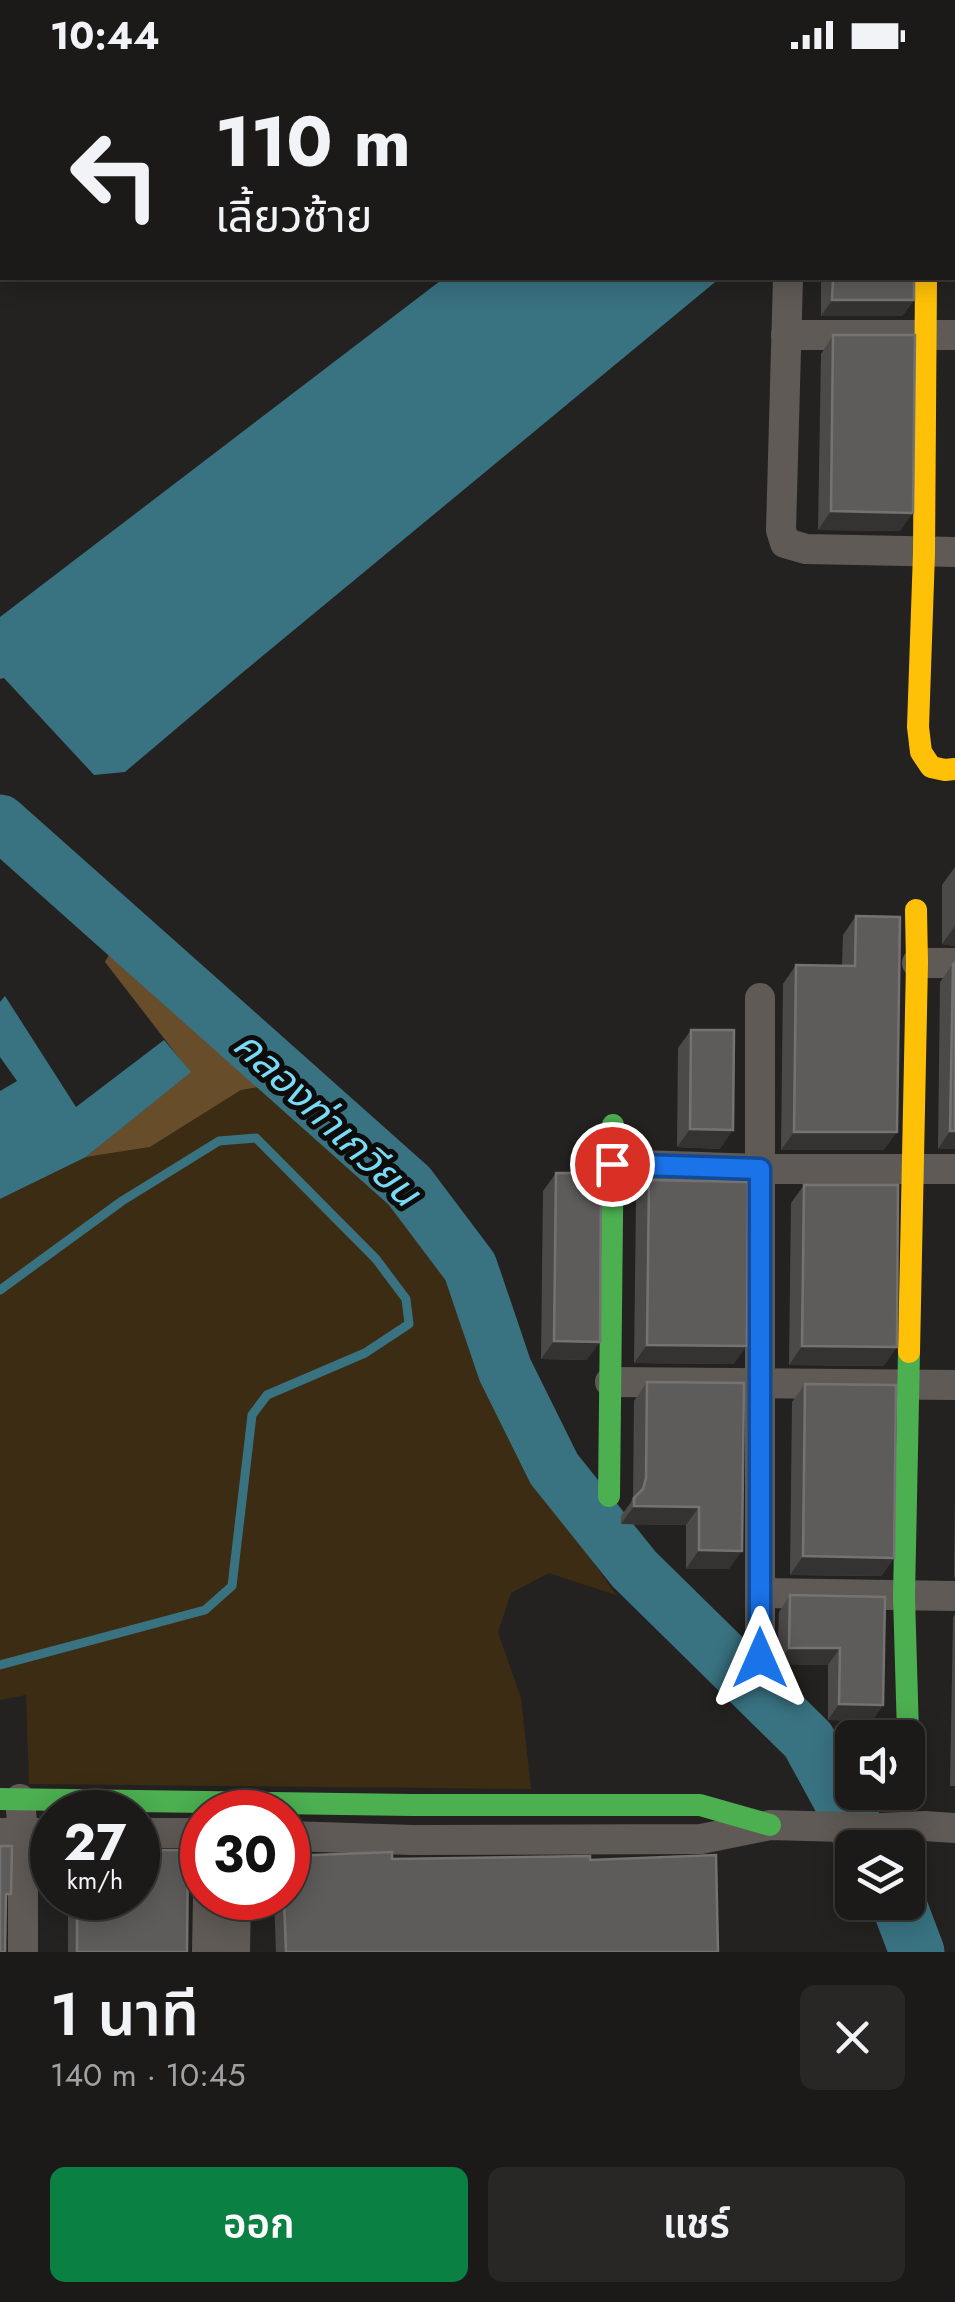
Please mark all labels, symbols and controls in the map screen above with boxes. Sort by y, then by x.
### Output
text: 10:44 [50,8,160,63]
text: 110 m [215,91,411,192]
icon: left [50,110,180,240]
text: เลี้ยวซ้าย [215,184,372,249]
water label: คลองท่าเกวียน [221,1016,435,1221]
pin [570,1122,655,1207]
icon: arrive [585,1137,640,1192]
position arrow [708,1606,812,1710]
map controls [835,1720,925,1920]
button: sound [835,1720,925,1810]
speed limit sign: 30 [180,1790,310,1920]
text: 27 [64,1806,126,1879]
button: layers [835,1830,925,1920]
text: km/h [67,1862,123,1898]
text: 1 นาที [50,1971,199,2058]
button: close [800,1985,905,2090]
text: 140 m · 10:45 [50,2052,246,2098]
button: ออก [50,2167,468,2282]
button: แชร์ [488,2167,905,2282]

